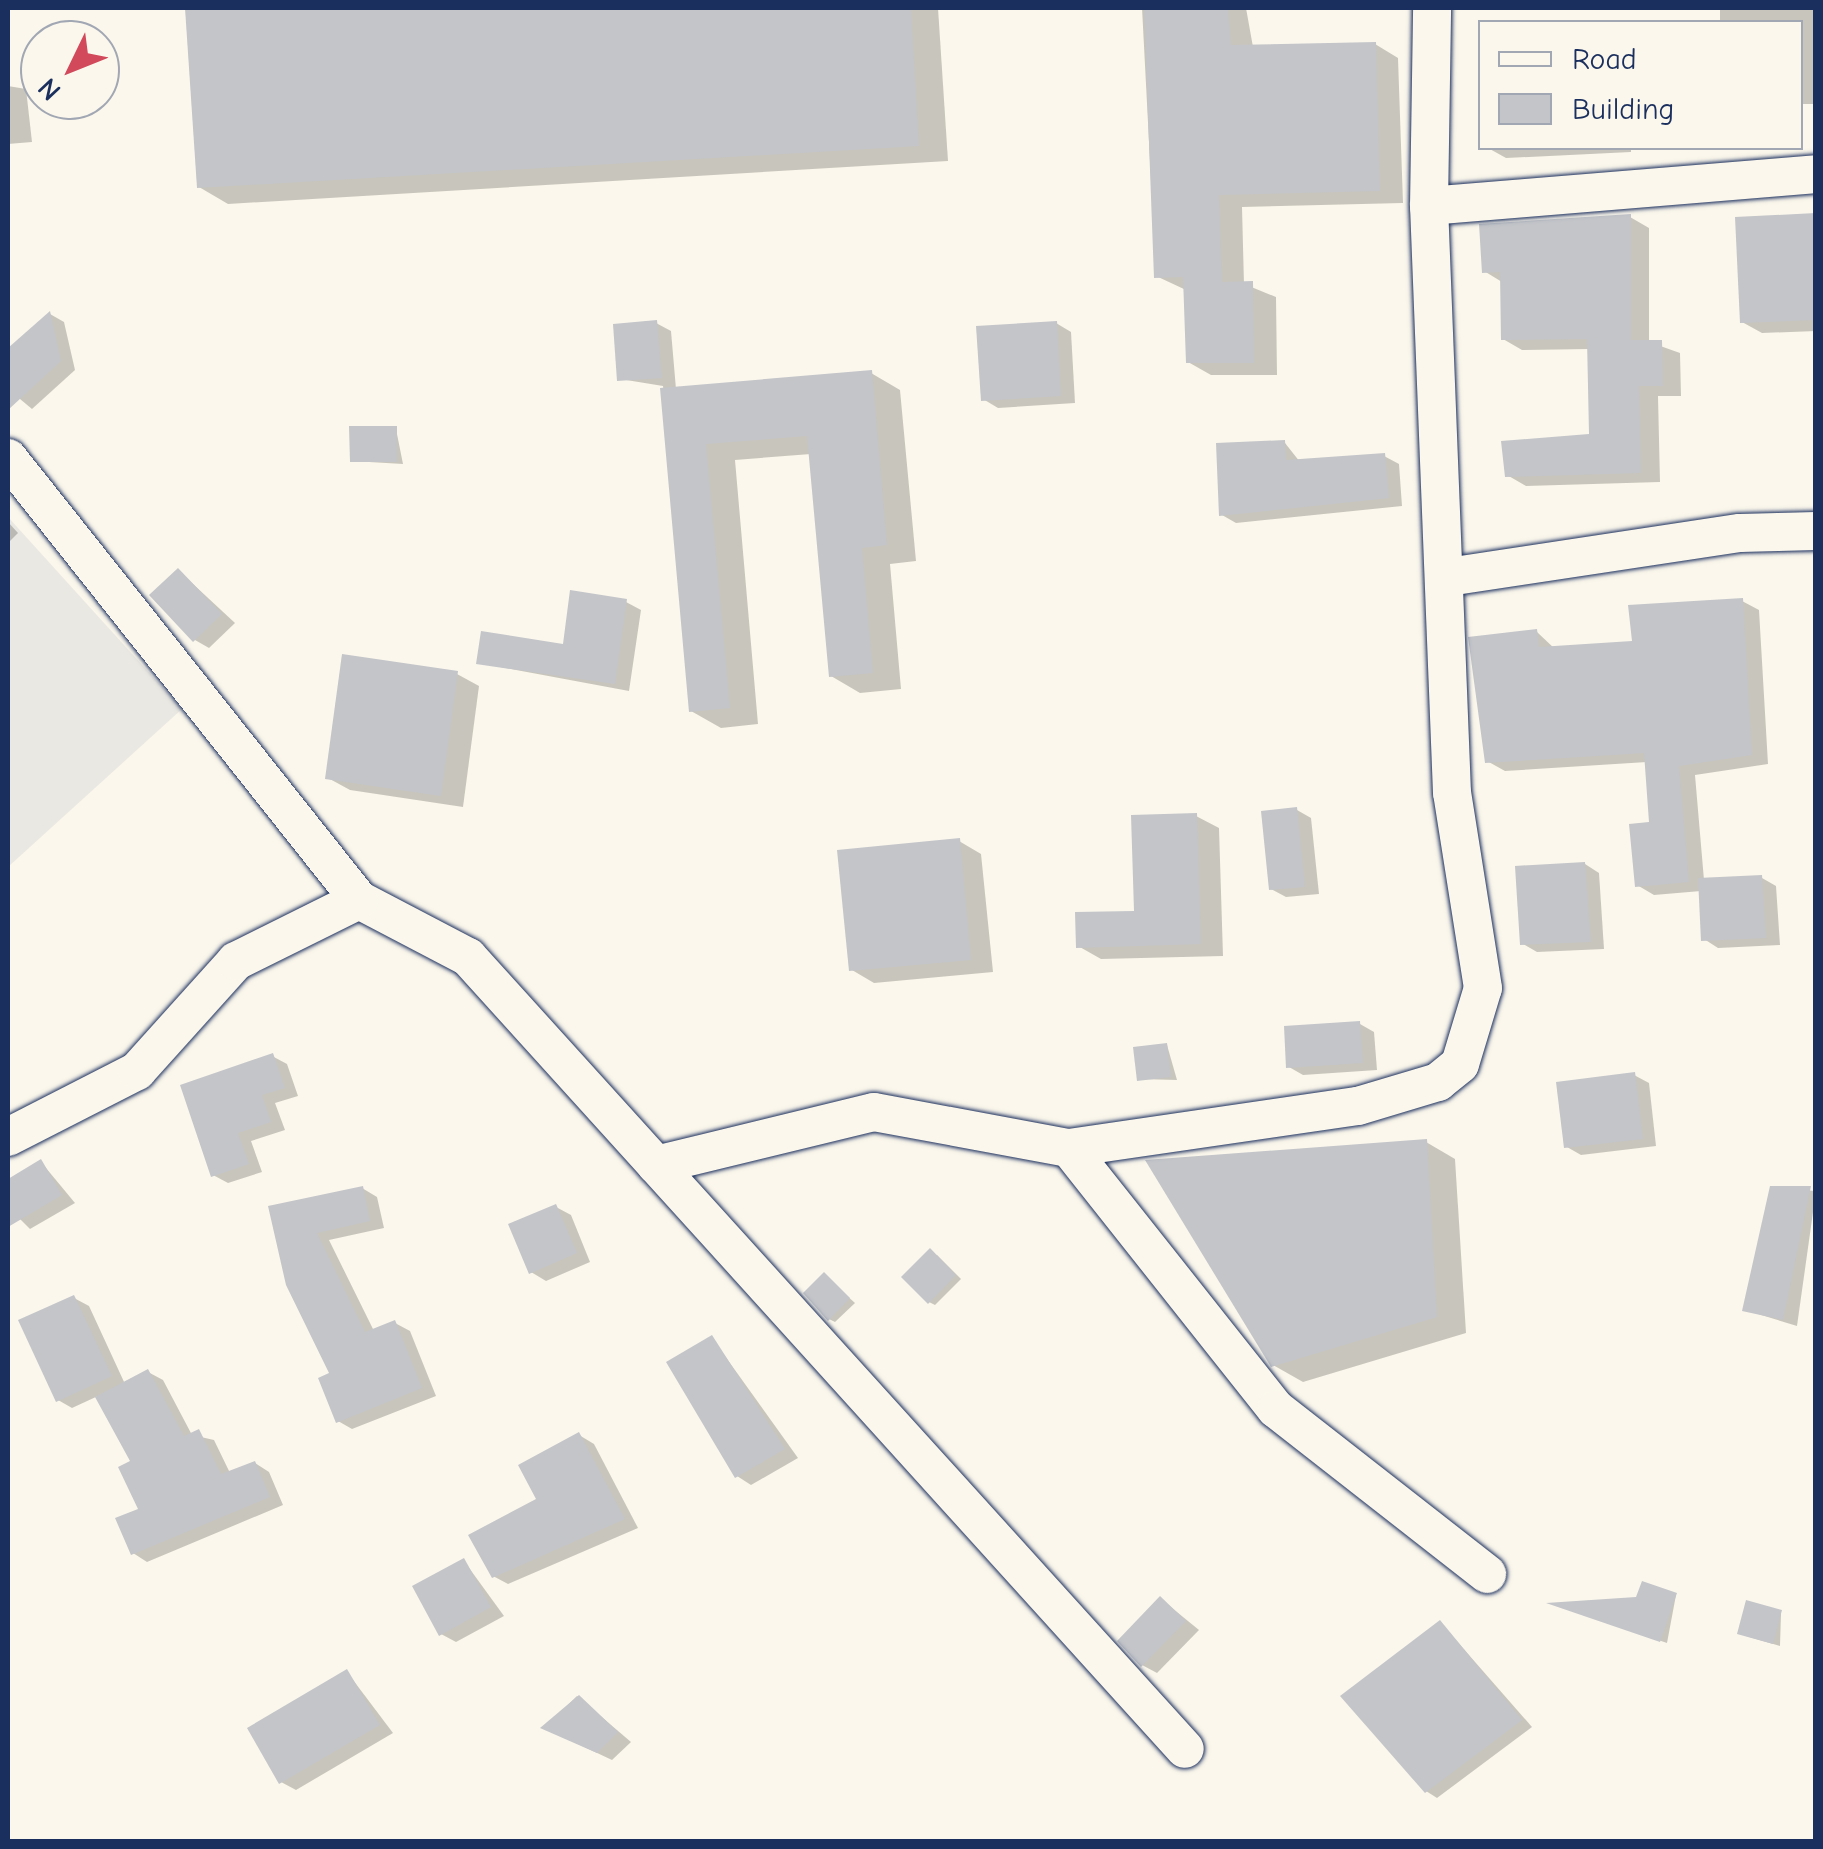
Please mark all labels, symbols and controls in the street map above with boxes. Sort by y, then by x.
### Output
north arrow [20,20,120,120]
legend [1478,20,1803,150]
text: Road [1572,42,1637,77]
text: N [32,72,67,107]
text: Building [1572,92,1675,127]

